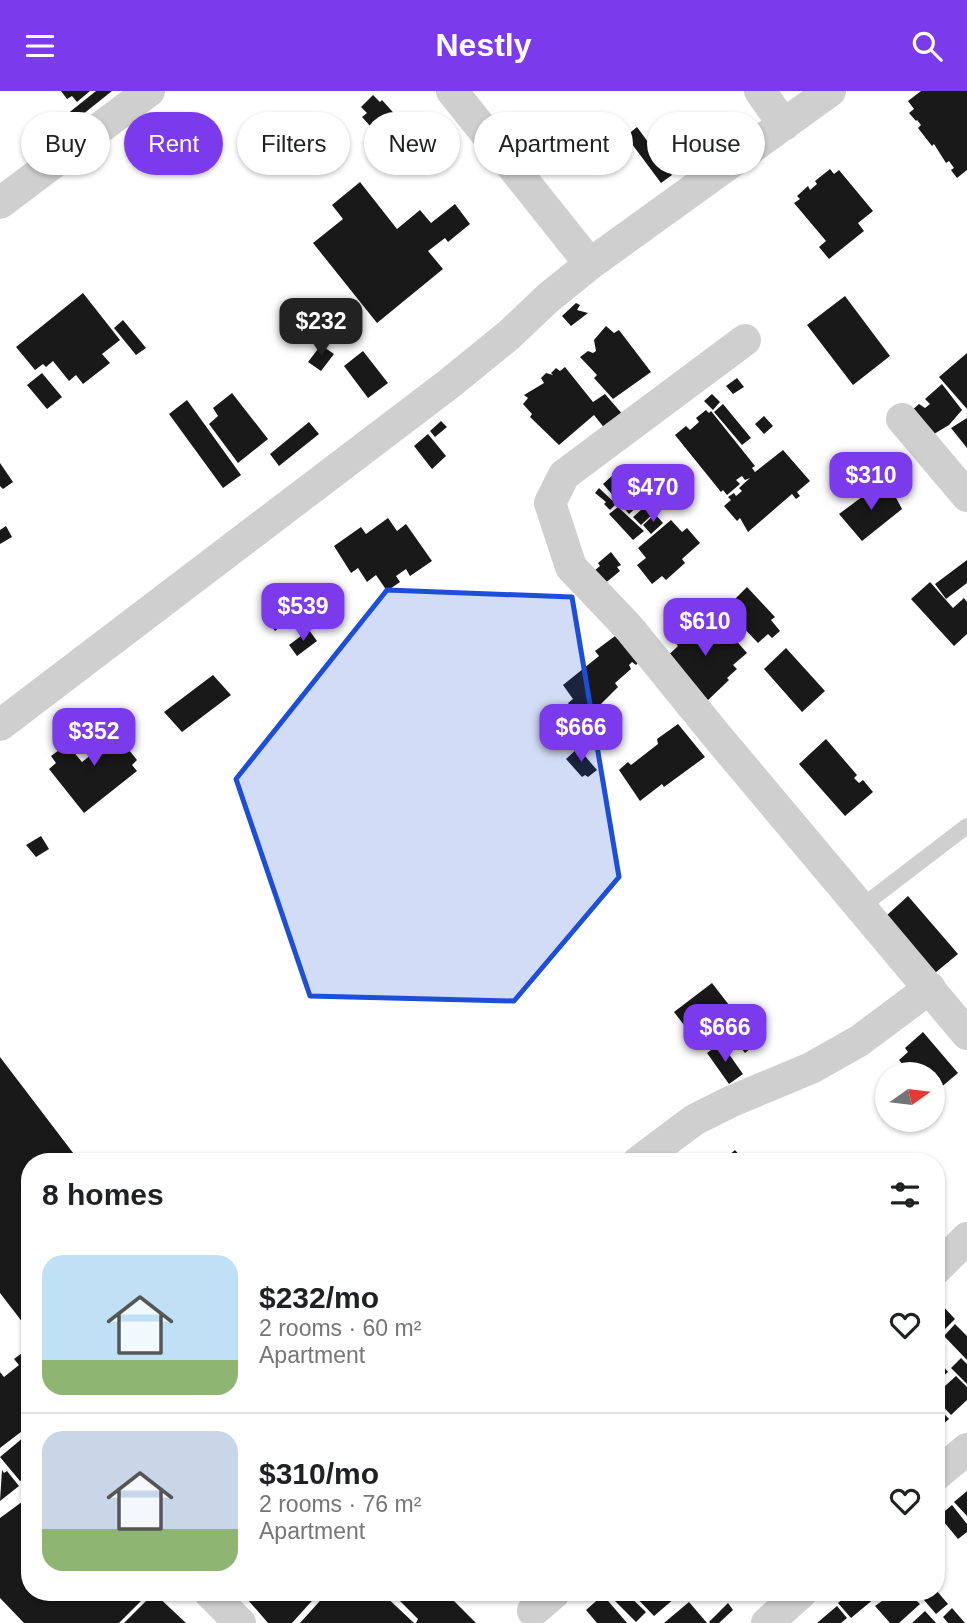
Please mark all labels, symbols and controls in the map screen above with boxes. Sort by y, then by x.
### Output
icon: menu [21,27,59,65]
text: Nestly [435,27,532,63]
icon: search [908,27,946,65]
chip: Buy [21,112,110,175]
chip: Rent [124,112,223,175]
chip: Filters [237,112,350,175]
chip: New [364,112,460,175]
chip: Apartment [474,112,633,175]
chip: House [647,112,765,175]
pin: $232 [280,299,362,358]
text: $232 [295,308,347,334]
pin: $310 [830,453,912,512]
text: $310 [845,462,897,488]
pin: $470 [612,465,694,524]
text: $470 [627,474,679,500]
pin: $539 [262,583,344,643]
text: $539 [277,593,329,619]
pin: $610 [664,599,746,658]
text: $610 [679,608,731,634]
pin: $666 [540,705,622,764]
pin: $352 [53,709,135,768]
text: $666 [555,714,607,740]
text: $352 [68,718,120,744]
pin: $666 [684,1005,766,1064]
text: $666 [699,1014,751,1040]
north arrow [875,1062,945,1132]
map controls [875,1062,945,1132]
icon: filters [886,1176,924,1214]
text: 8 homes [42,1178,164,1211]
text: $232/mo [259,1281,379,1314]
icon: home [98,1283,182,1367]
icon: heart [886,1306,924,1344]
text: 2 rooms · 60 m² [259,1315,421,1341]
text: Apartment [259,1342,365,1368]
text: $310/mo [259,1457,379,1490]
icon: home [98,1459,182,1543]
icon: heart [886,1482,924,1520]
text: 2 rooms · 76 m² [259,1491,421,1517]
text: Apartment [259,1518,365,1544]

